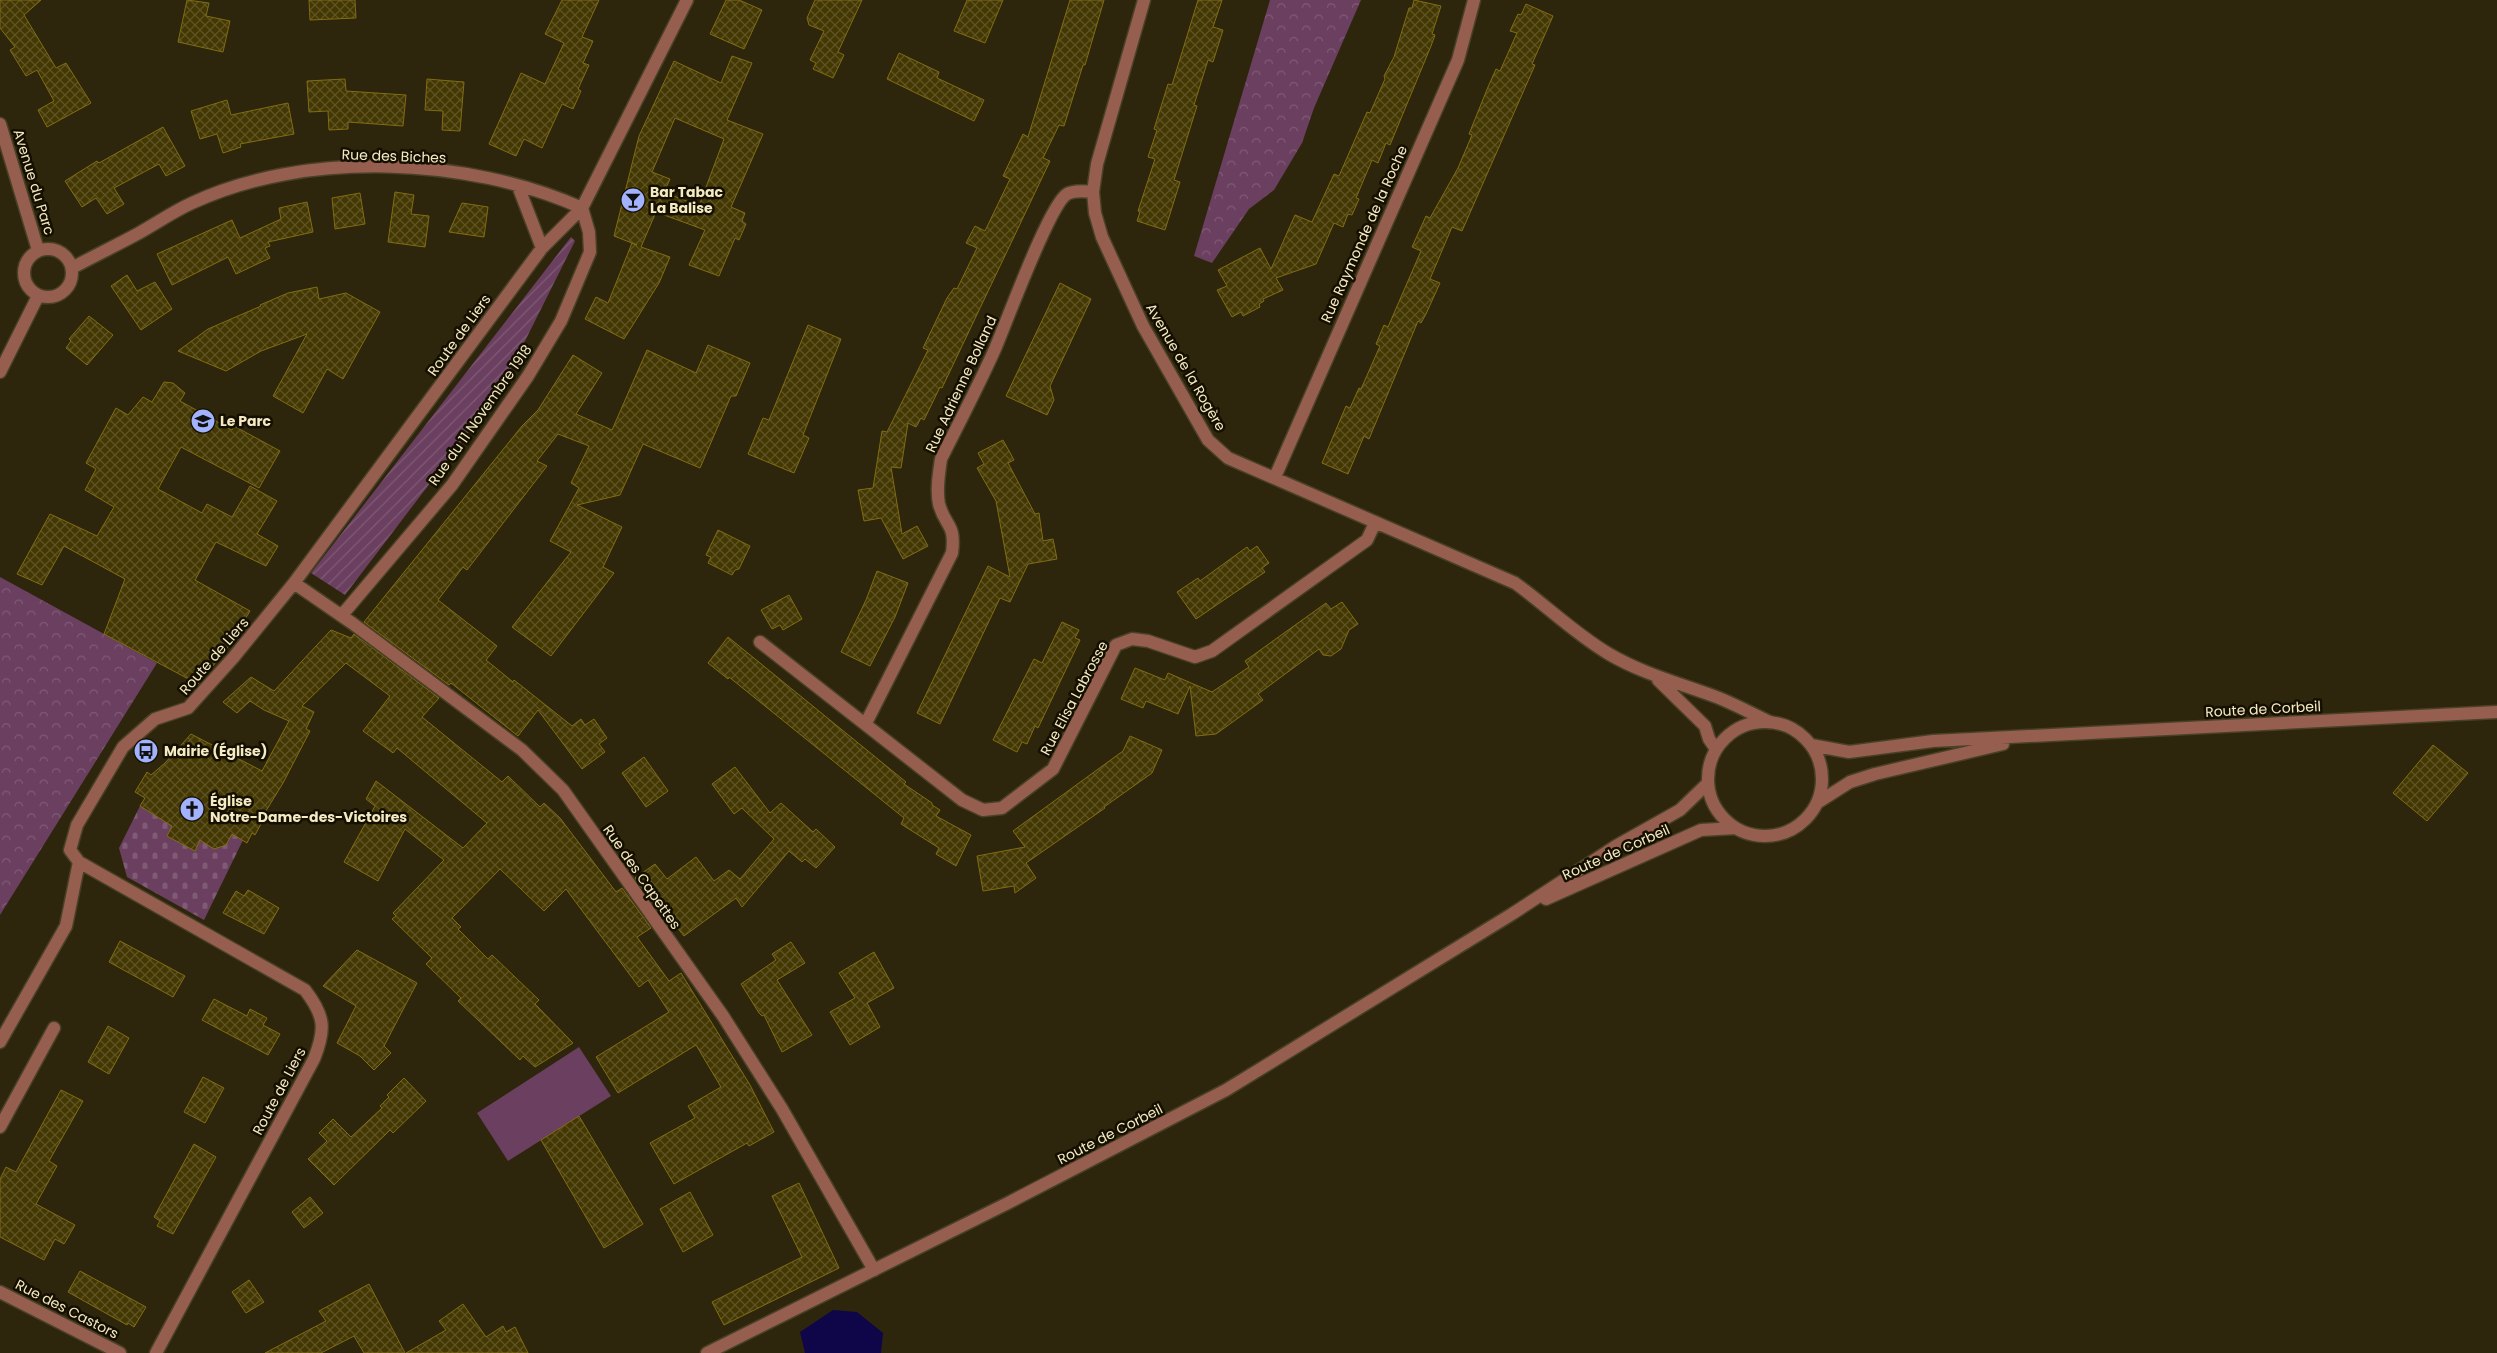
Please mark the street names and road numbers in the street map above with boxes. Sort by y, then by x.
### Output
street label: Avenue du Parc [8,127,60,237]
street label: Rue Raymonde de la Roche [1316,142,1412,326]
street label: Rue des Biches [341,144,447,168]
street label: Route de Liers [423,290,495,380]
street label: Avenue de la Rogère [1141,299,1231,435]
street label: Rue Adrienne Bolland [920,312,1002,456]
street label: Rue du 11 Novembre 1918 [424,340,537,490]
street label: Route de Liers [175,613,253,699]
street label: Rue Elisa Labrosse [1035,637,1113,759]
street label: Route de Corbeil [2205,696,2321,722]
street label: Route de Corbeil [1559,819,1673,885]
street label: Rue des Capettes [598,821,686,933]
street label: Route de Liers [248,1044,310,1138]
street label: Route de Corbeil [1054,1099,1166,1169]
street label: Rue des Castors [12,1274,122,1344]

